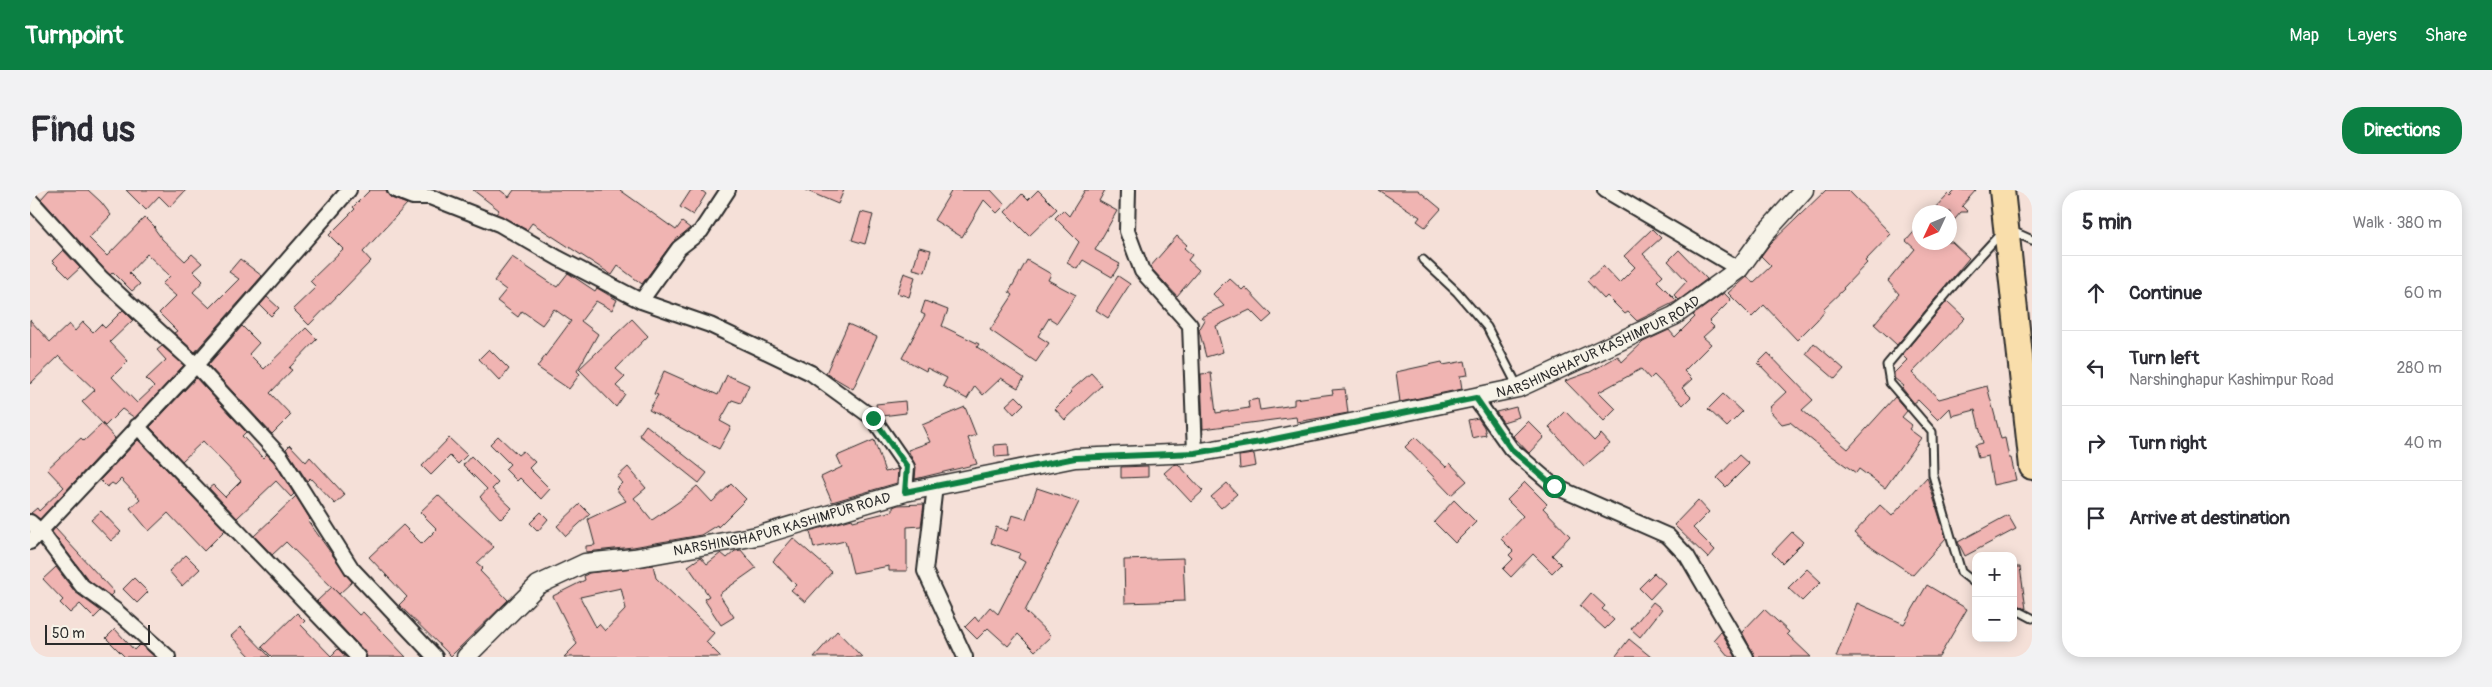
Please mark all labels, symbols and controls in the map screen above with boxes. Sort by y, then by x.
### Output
text: Turnpoint [25,21,123,50]
text: Map [2290,24,2319,47]
text: Layers [2347,24,2397,47]
text: Share [2425,24,2467,47]
button: Directions [2342,107,2462,154]
text: Find us [30,108,135,152]
north arrow [1912,205,1957,250]
text: 5 min [2082,209,2132,236]
text: Walk · 380 m [2353,213,2442,233]
icon: ahead [2082,279,2110,307]
text: Continue [2129,281,2202,305]
text: 60 m [2404,283,2442,303]
street label: NARSHINGHAPUR KASHIMPUR ROAD [1494,291,1703,401]
text: Turn left [2129,346,2199,370]
icon: left [2082,354,2110,382]
text: 280 m [2396,358,2442,378]
text: Narshinghapur Kashimpur Road [2129,370,2334,390]
route end [862,407,885,430]
icon: right [2082,429,2110,457]
text: Turn right [2129,431,2207,455]
text: 40 m [2404,433,2442,453]
route start [1543,475,1566,498]
street label: NARSHINGHAPUR KASHIMPUR ROAD [672,488,893,559]
icon: arrive [2082,504,2110,532]
text: Arrive at destination [2129,506,2290,530]
map controls [1972,552,2017,642]
button: + [1972,552,2017,597]
button: − [1972,597,2017,642]
scale bar [45,622,150,645]
text: 50 m [52,625,85,642]

